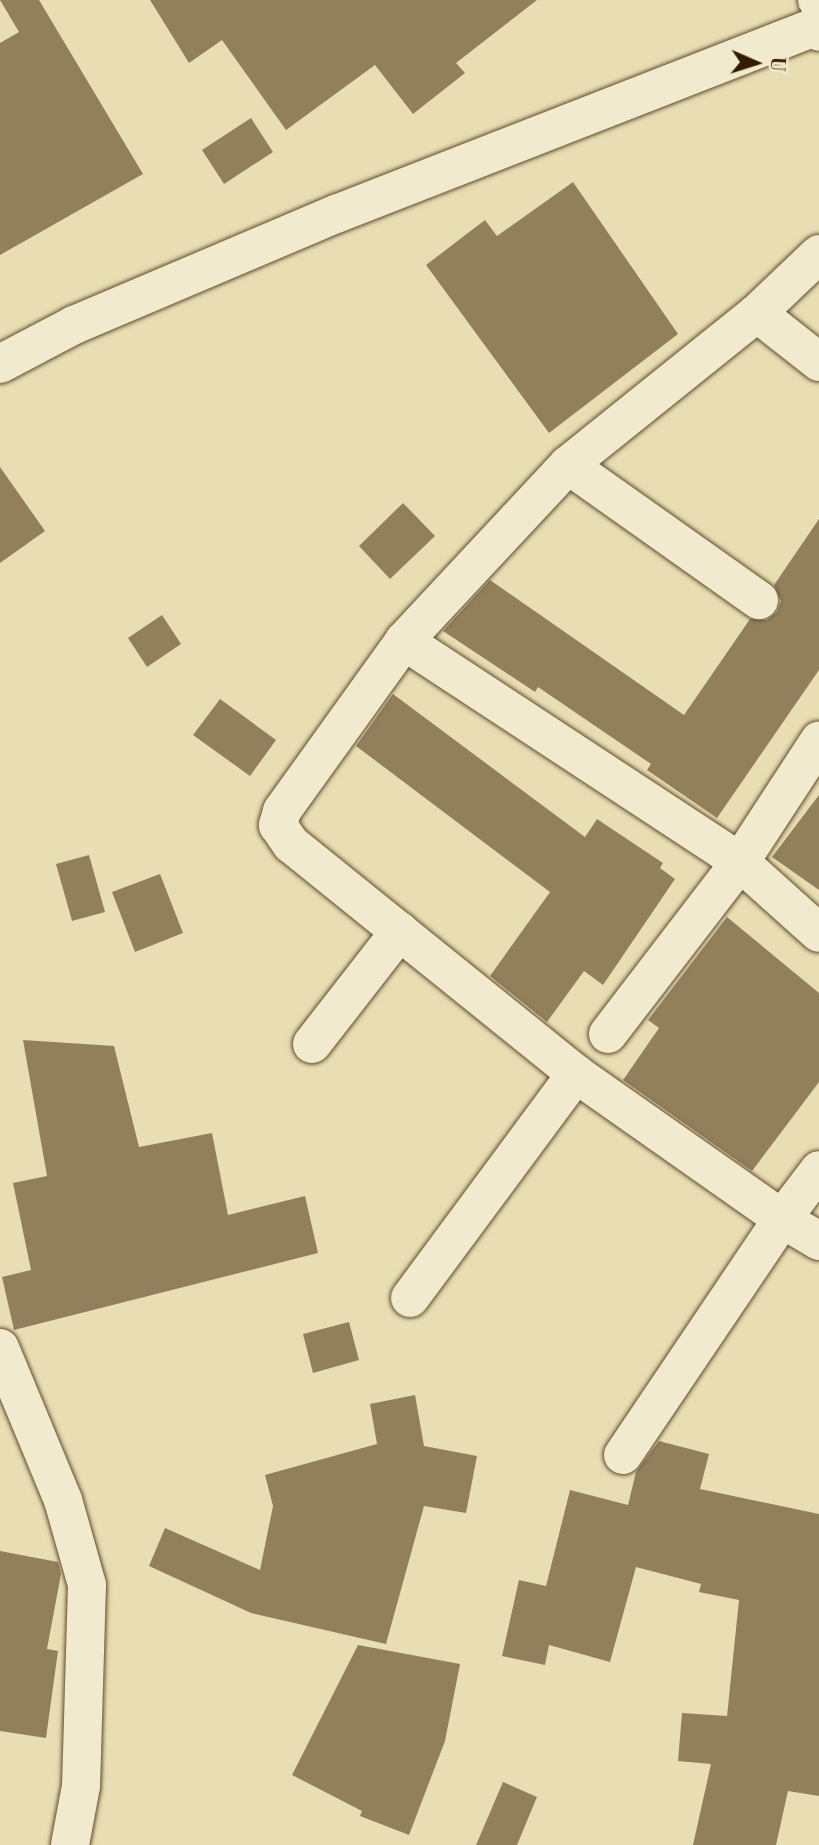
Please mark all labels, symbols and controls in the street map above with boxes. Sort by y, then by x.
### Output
north arrow [721,28,791,98]
text: U [765,56,789,72]

